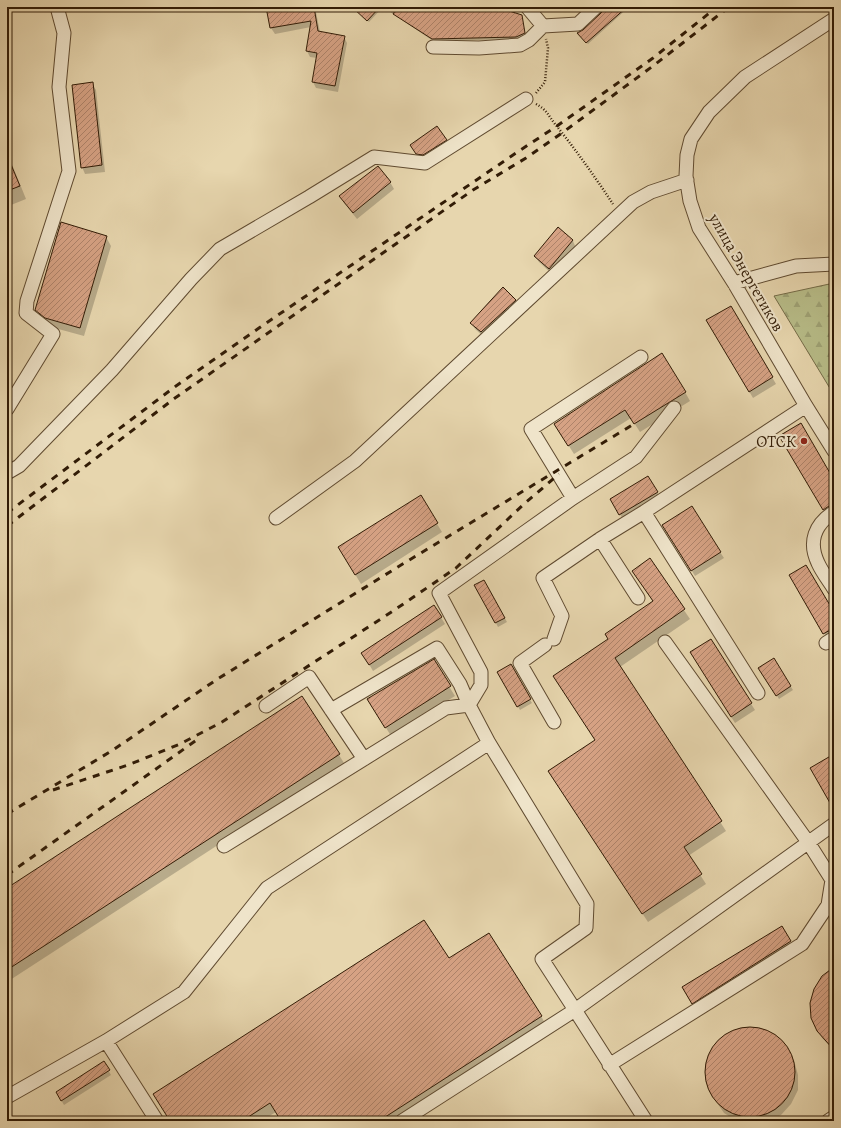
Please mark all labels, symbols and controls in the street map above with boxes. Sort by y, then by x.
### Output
street label: улица Энергетиков [703,209,789,336]
place label: ОТСК [756,431,797,453]
marker: ОТСК [799,436,809,446]

